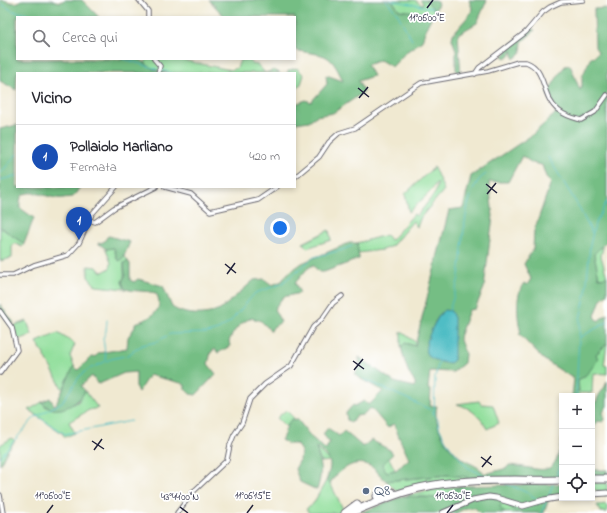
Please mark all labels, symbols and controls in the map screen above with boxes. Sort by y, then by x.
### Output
text: 11°06'00"E [409,11,445,26]
search box [16,16,296,60]
icon: search [30,27,52,49]
text: Cerca qui [62,27,118,49]
text: Vicino [32,86,72,111]
text: Pollaiolo Marliano [70,136,173,158]
text: 1 [43,147,47,166]
text: 420 m [249,147,280,166]
text: Fermata [70,158,117,177]
pin: 1 [66,207,92,240]
your location [270,218,290,238]
map controls [559,393,595,501]
button: + [559,393,595,429]
button: − [559,429,595,465]
button: locate [559,465,595,501]
place label: Q8 [374,479,390,503]
marker: Q8 [361,486,371,496]
text: 11°06'00"E [35,489,71,504]
text: 11°06'15"E [235,489,271,504]
text: 11°06'30"E [435,489,471,504]
text: 43°44'00"N [161,490,199,505]

